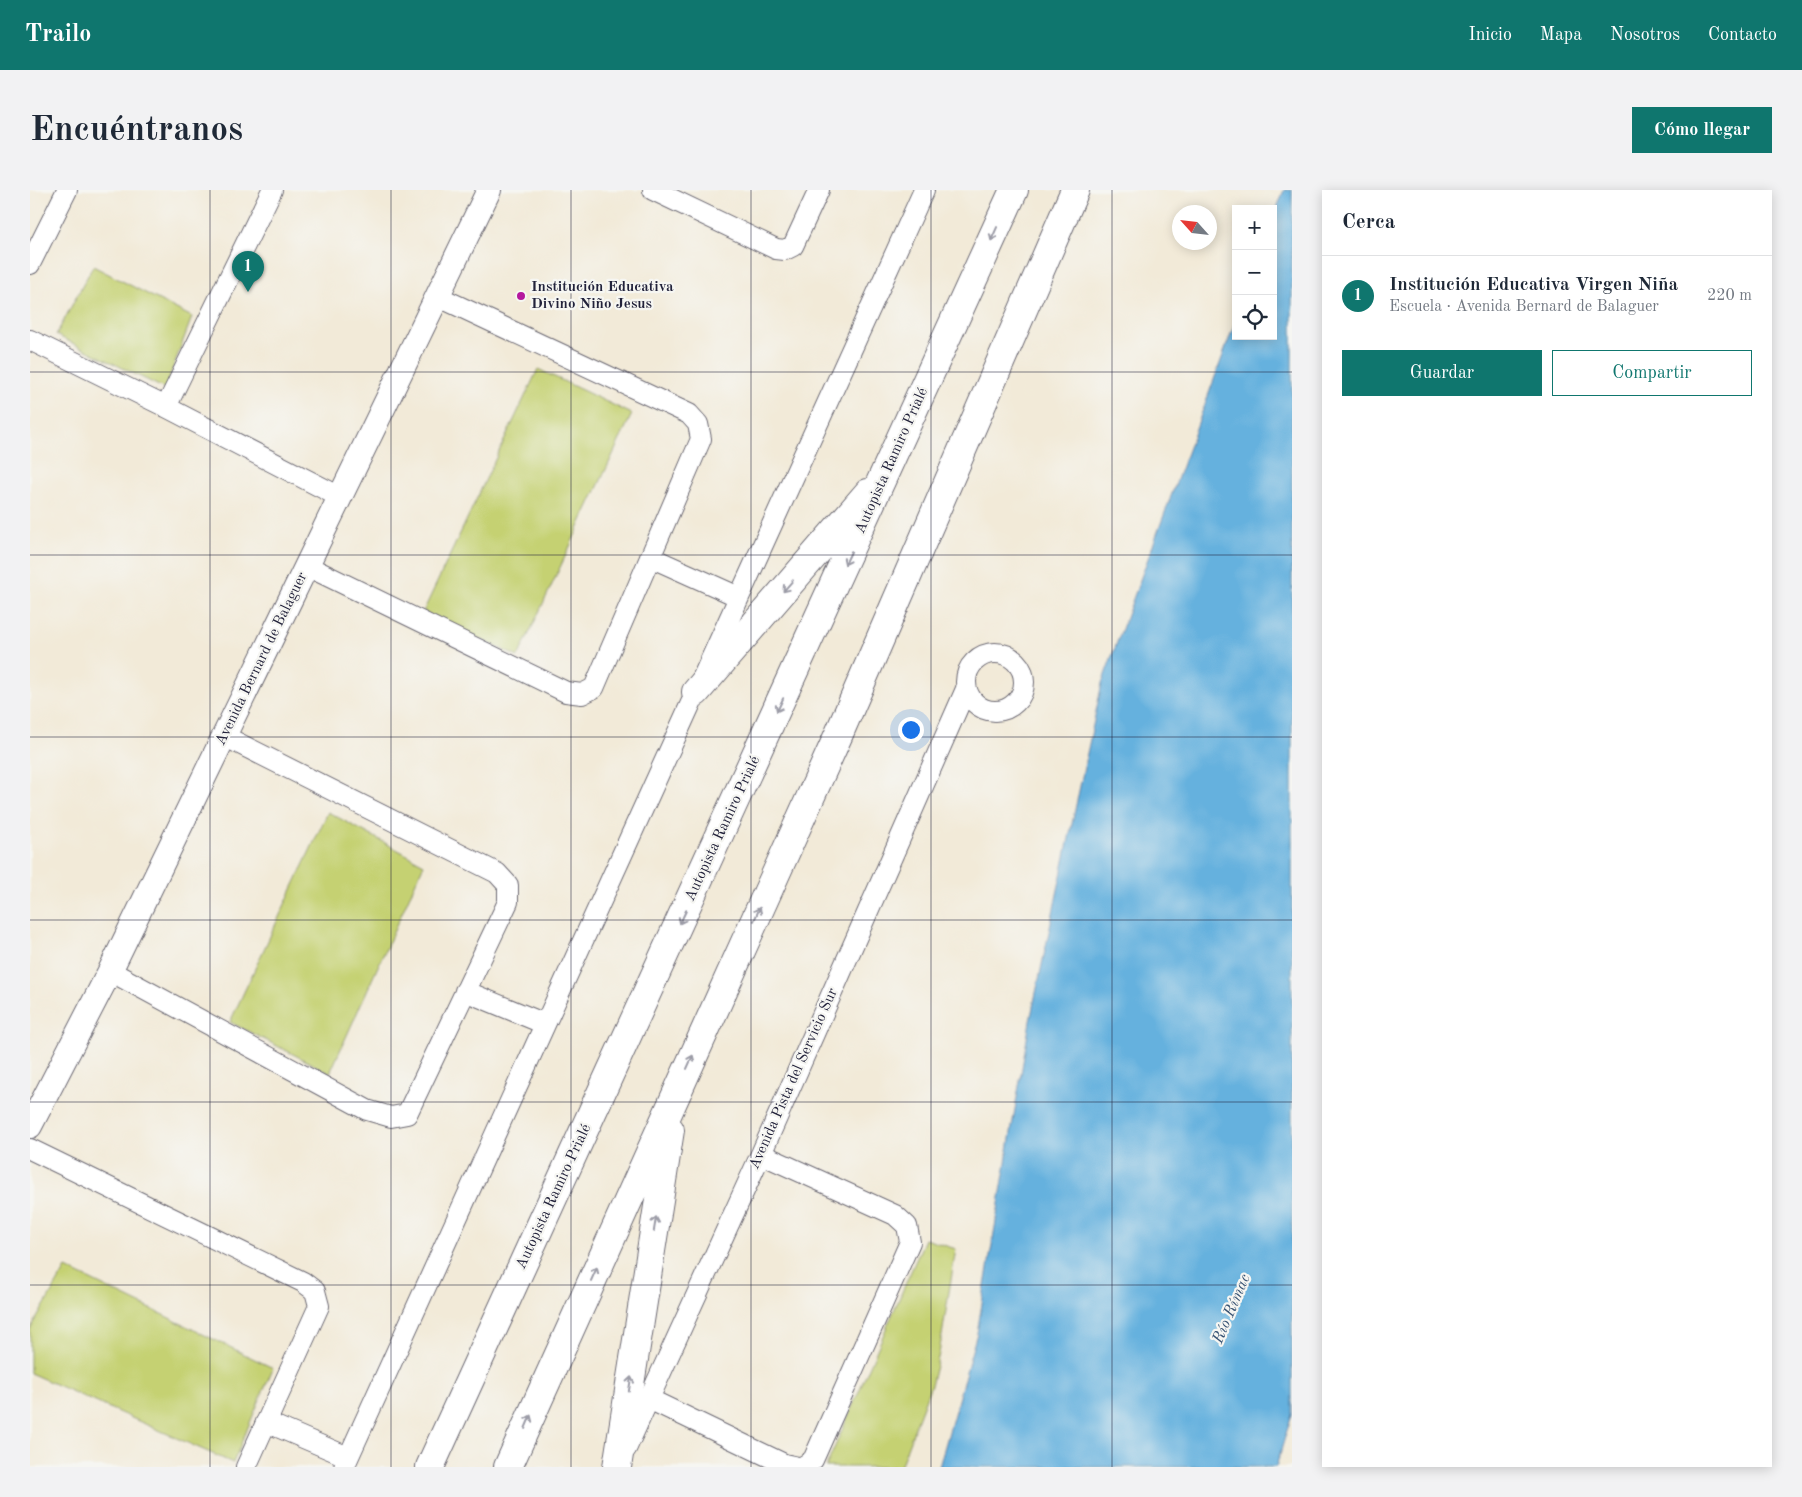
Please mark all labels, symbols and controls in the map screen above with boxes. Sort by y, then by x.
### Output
text: Trailo [25,23,91,47]
text: Inicio [1469,26,1512,44]
text: Mapa [1540,26,1582,44]
text: Nosotros [1610,26,1680,44]
text: Contacto [1708,26,1777,44]
button: Cómo llegar [1632,107,1772,153]
text: Encuéntranos [30,113,243,148]
north arrow [1172,205,1217,250]
map controls [1232,205,1277,340]
button: + [1232,205,1277,250]
text: Cerca [1342,212,1395,233]
one-way arrow [989,226,999,241]
button: − [1232,250,1277,295]
pin: 1 [232,251,264,292]
text: Institución Educativa Virgen Niña [1389,276,1678,295]
place label: Institución Educativa Divino Niño Jesus [531,280,674,312]
text: 1 [1353,288,1363,304]
text: 220 m [1707,288,1752,304]
marker: Institución Educativa Divino Niño Jesus [515,290,527,302]
button: locate [1232,295,1277,340]
text: Escuela · Avenida Bernard de Balaguer [1389,299,1659,315]
button: Guardar [1342,350,1542,396]
button: Compartir [1552,350,1752,396]
street label: Autopista Ramiro Prialé [853,386,931,536]
one-way arrow [842,550,852,565]
street label: Avenida Bernard de Balaguer [213,570,311,748]
one-way arrow [782,579,793,592]
one-way arrow [775,697,784,712]
your location [898,717,924,743]
street label: Autopista Ramiro Prialé [683,754,763,904]
one-way arrow [753,907,763,922]
one-way arrow [678,909,687,924]
street label: Avenida Pista del Servicio Sur [747,986,841,1172]
one-way arrow [686,1055,696,1070]
street label: Autopista Ramiro Prialé [514,1122,594,1272]
one-way arrow [651,1216,661,1232]
one-way arrow [590,1267,600,1282]
water label: Río Rímac [1210,1272,1254,1347]
one-way arrow [625,1377,635,1393]
one-way arrow [523,1415,533,1430]

